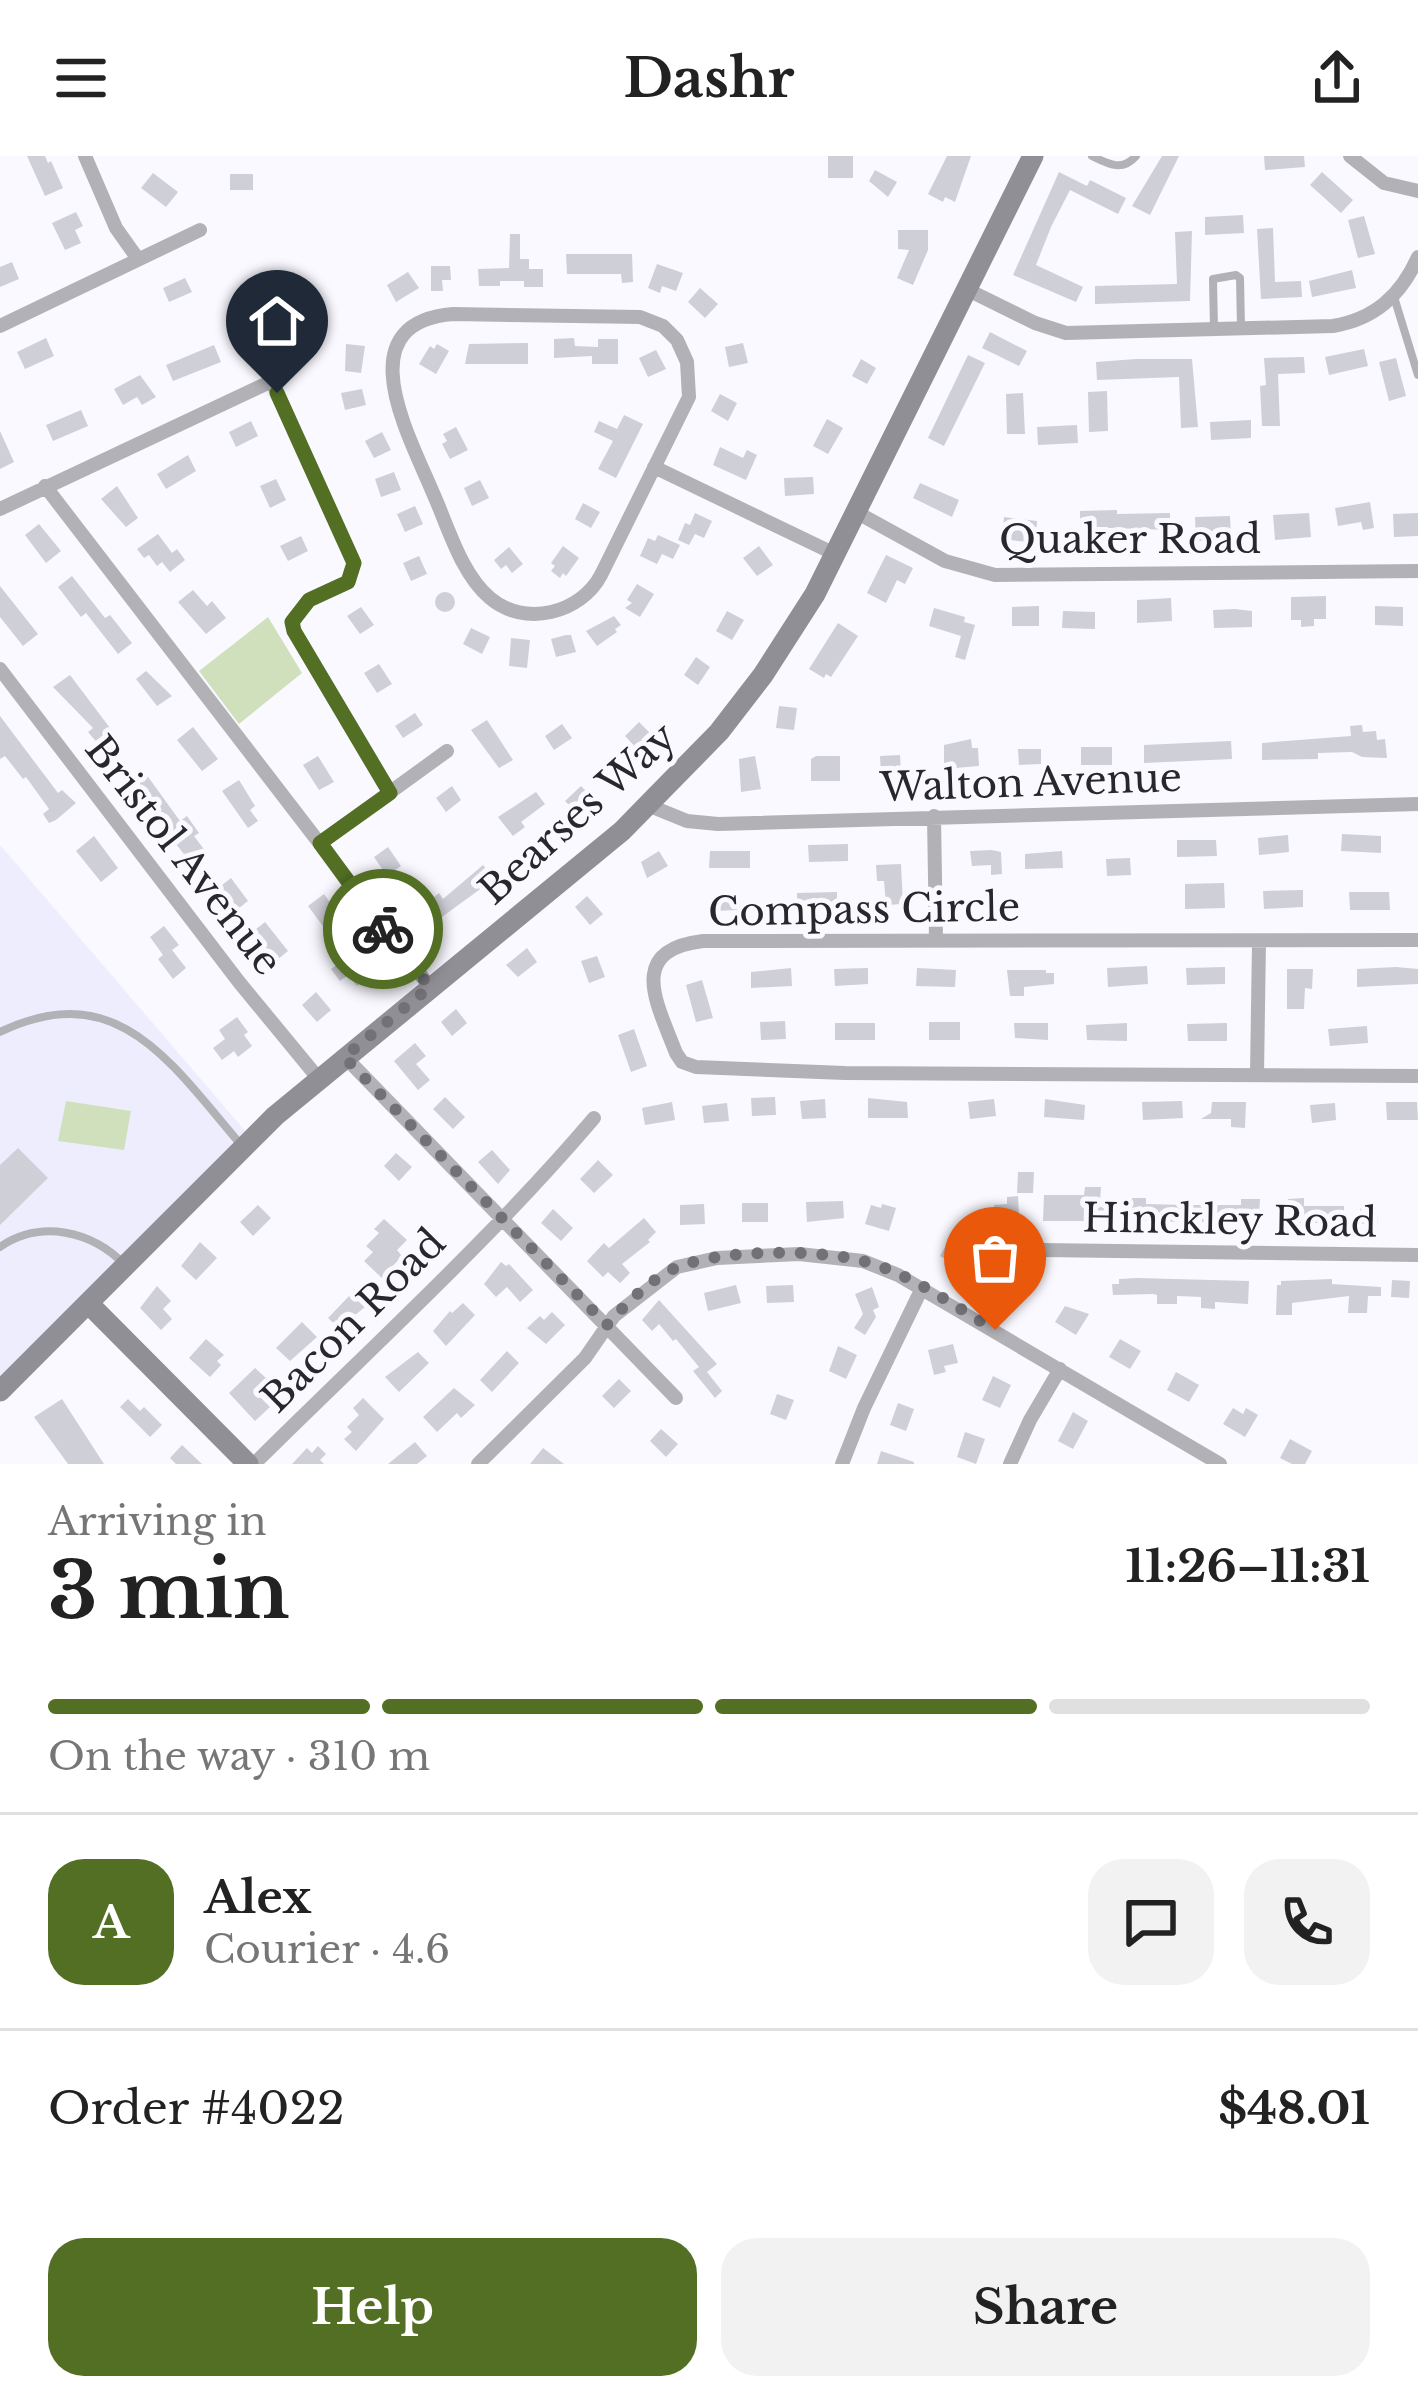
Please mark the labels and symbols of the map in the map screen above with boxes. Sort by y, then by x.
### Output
pin [226,270,328,393]
street label: Quaker Road [999,515,1261,564]
street label: Bearses Way [469,712,686,915]
street label: Bristol Avenue [75,726,292,985]
street label: Walton Avenue [878,753,1183,812]
courier [323,869,443,989]
street label: Compass Circle [708,882,1020,937]
street label: Hinckley Road [1082,1193,1378,1248]
pin [944,1207,1046,1330]
street label: Bacon Road [251,1218,455,1422]

